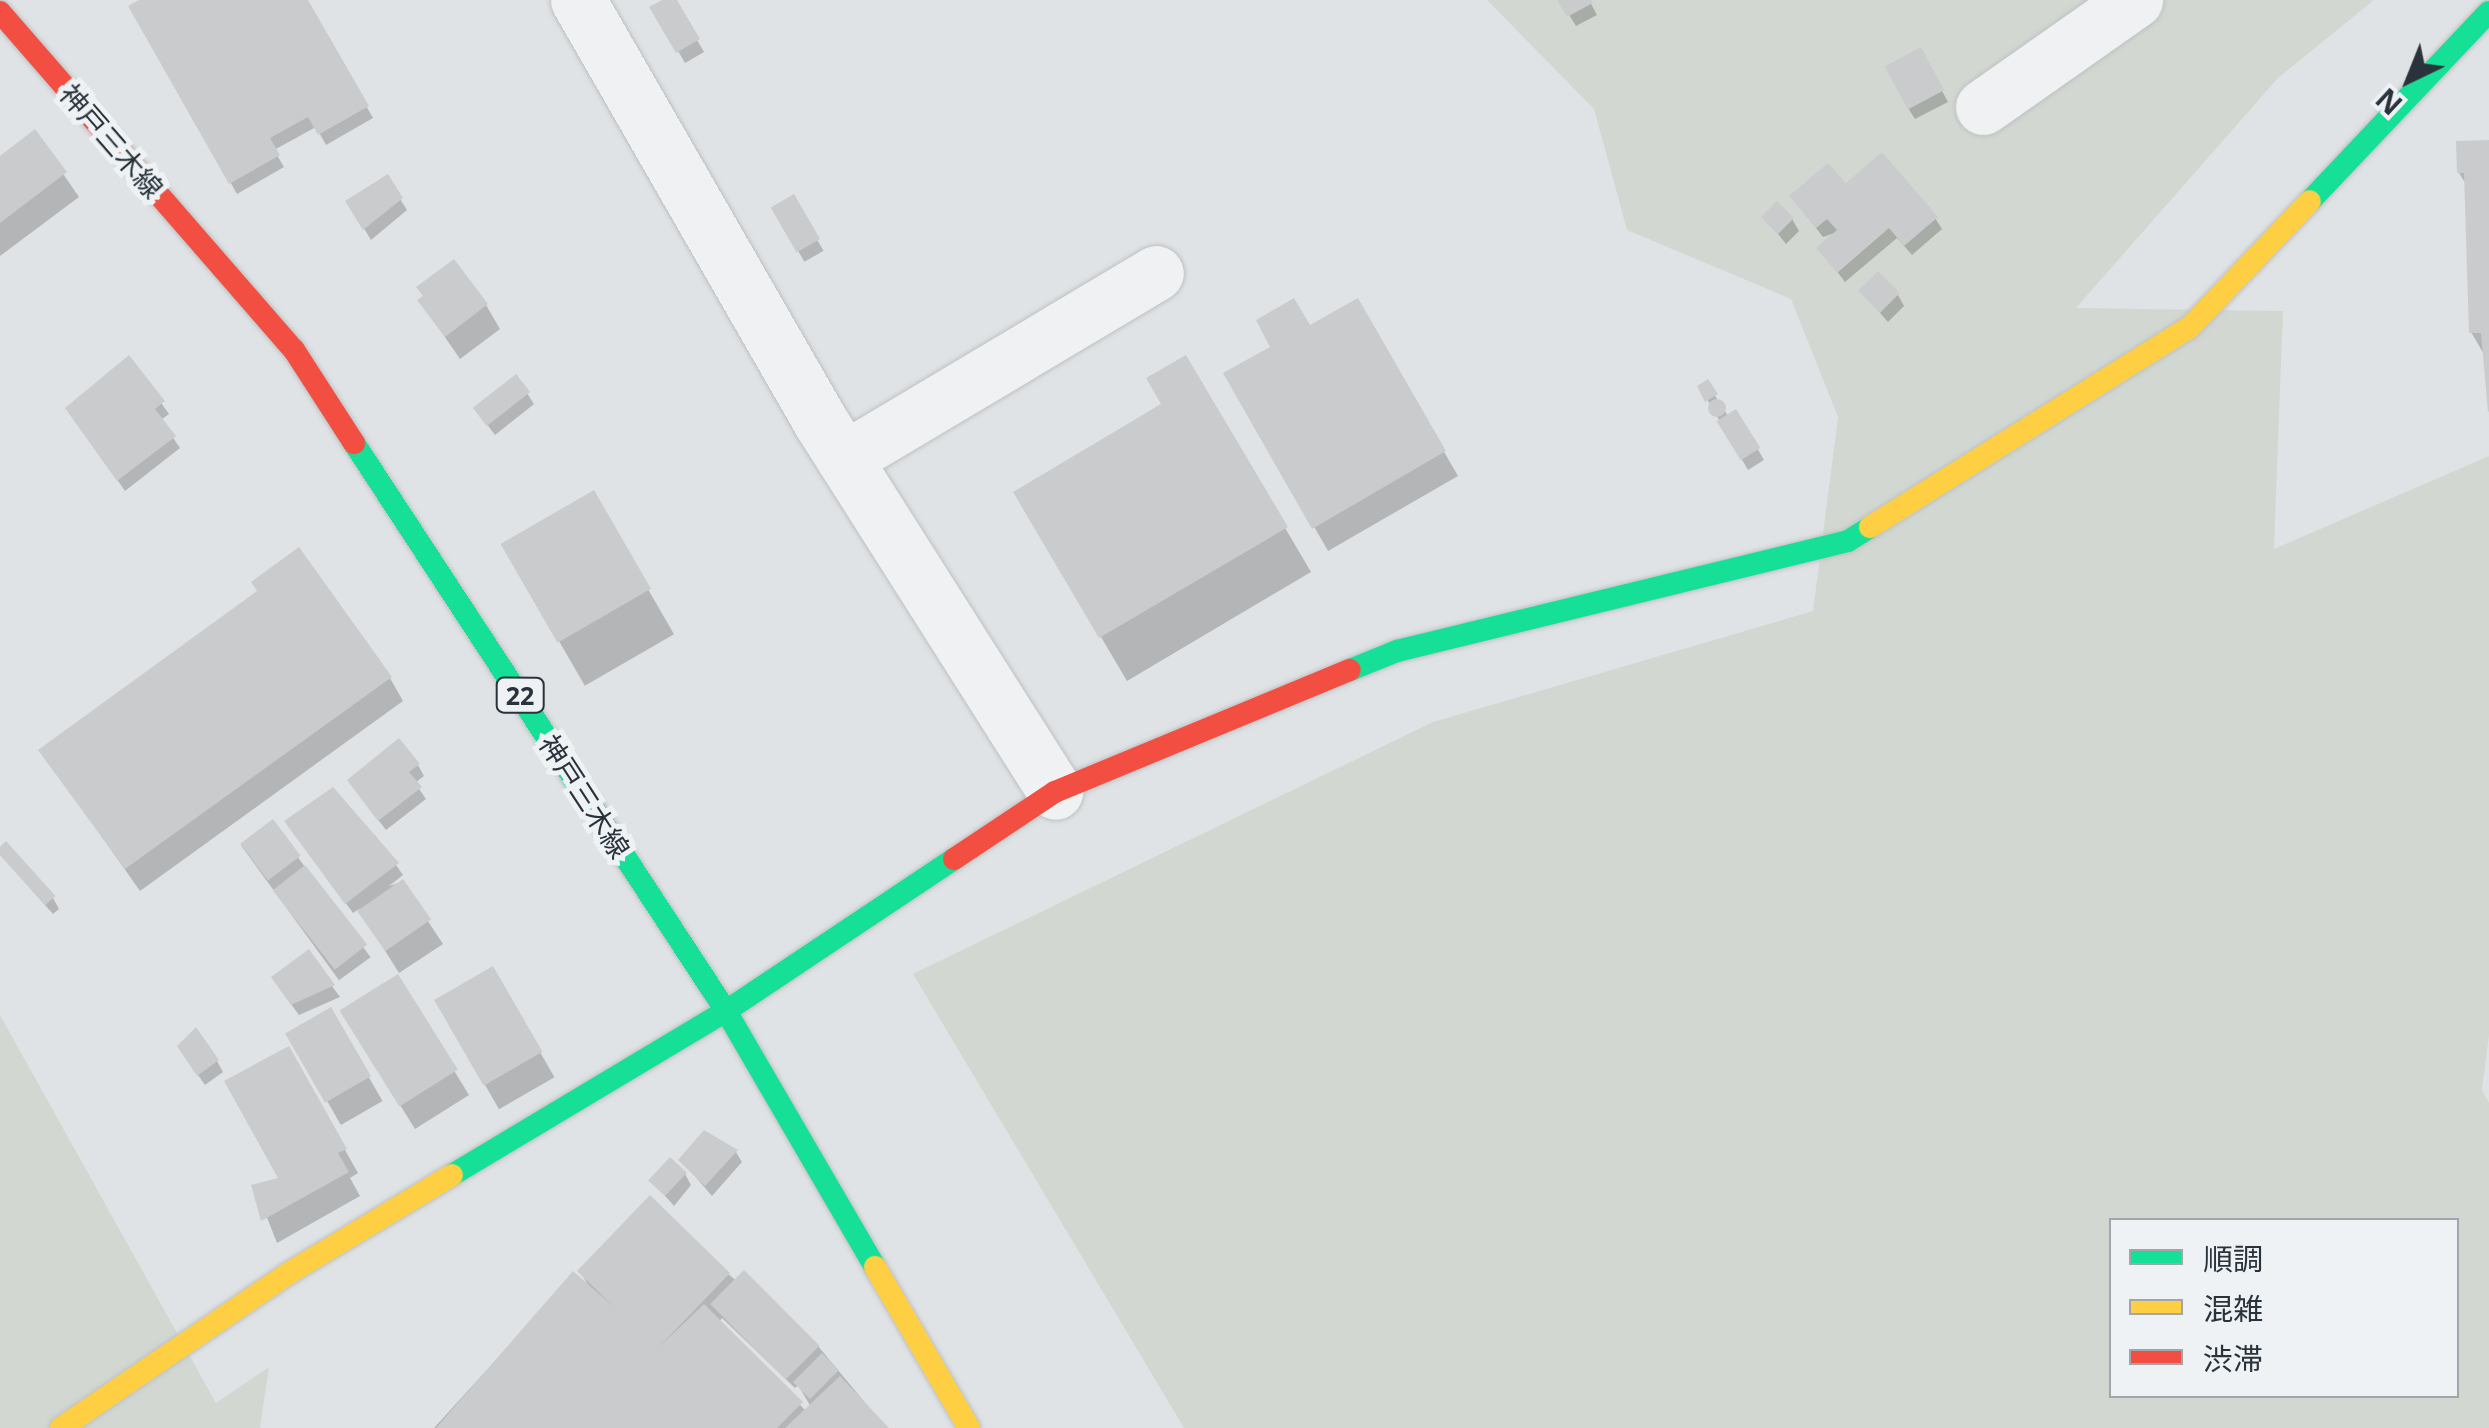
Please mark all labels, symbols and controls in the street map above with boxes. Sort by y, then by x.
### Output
north arrow [2359,30,2459,130]
street label: 神戸三木線 [53,77,171,205]
text: N [2367,80,2410,124]
road number: 22 [495,675,545,715]
street label: 神戸三木線 [533,728,637,864]
legend [2109,1218,2459,1398]
text: 順調 [2203,1238,2263,1279]
text: 混雑 [2203,1288,2263,1329]
text: 渋滞 [2203,1338,2263,1379]

